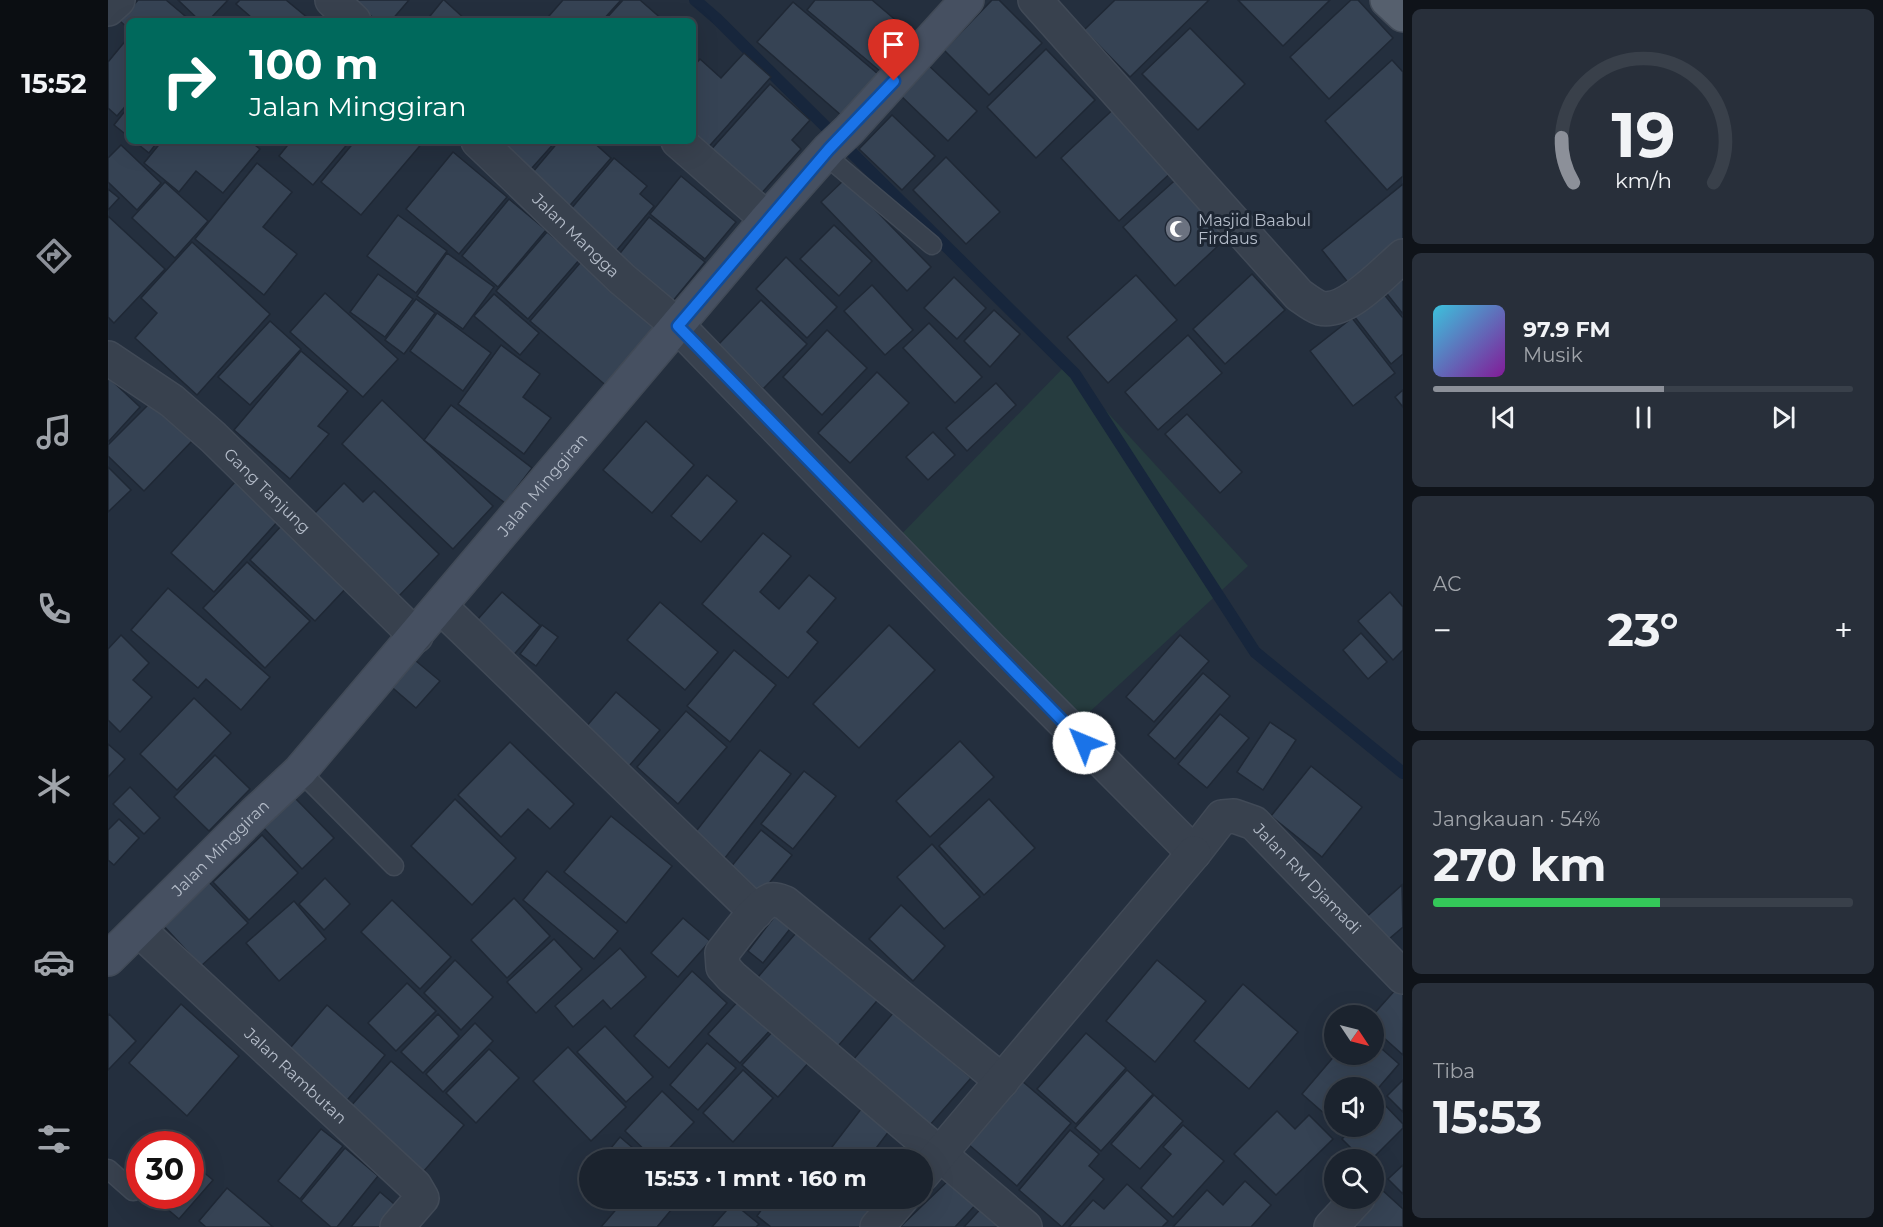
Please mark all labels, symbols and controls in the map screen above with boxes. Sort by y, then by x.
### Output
pin [868,19,919,81]
icon: arrive [877,28,910,61]
text: 100 m [249,38,378,90]
icon: right [150,42,228,120]
text: 15:52 [21,67,87,100]
text: Jalan Minggiran [249,90,466,123]
text: 19 [1611,97,1675,173]
text: km/h [1614,168,1672,194]
street label: Jalan Mangga [528,189,623,281]
place label: Masjid Baabul Firdaus [1198,211,1311,248]
mosque icon: Masjid Baabul Firdaus [1163,214,1193,244]
icon: directions [33,235,75,277]
text: 97.9 FM [1523,316,1611,343]
text: Musik [1523,343,1583,367]
icon: previous [1487,401,1520,434]
icon: pause [1627,401,1660,434]
icon: next [1767,401,1800,434]
icon: music [33,411,75,453]
street label: Jalan Minggiran [493,429,592,541]
street label: Gang Tanjung [220,444,314,537]
text: AC [1433,572,1461,596]
icon: phone [33,588,75,630]
text: 23° [1607,602,1679,657]
text: − [1433,610,1452,650]
text: + [1834,610,1853,650]
position arrow [1052,711,1116,775]
icon: climate [33,765,75,807]
street label: Jalan Minggiran [167,796,273,901]
text: Jangkauan · 54% [1433,807,1600,831]
street label: Jalan RM Djamadi [1249,819,1365,938]
text: 270 km [1433,837,1606,892]
icon: car [33,941,75,983]
north arrow [1324,1005,1384,1065]
map controls [1324,1005,1384,1209]
street label: Jalan Rambutan [240,1023,351,1128]
text: Tiba [1433,1059,1475,1083]
button: sound [1324,1077,1384,1137]
text: 15:53 [1433,1089,1542,1144]
icon: filters [33,1118,75,1160]
speed limit sign: 30 [126,1131,204,1209]
button: search [1324,1149,1384,1209]
text: 15:53 · 1 mnt · 160 m [645,1165,867,1192]

